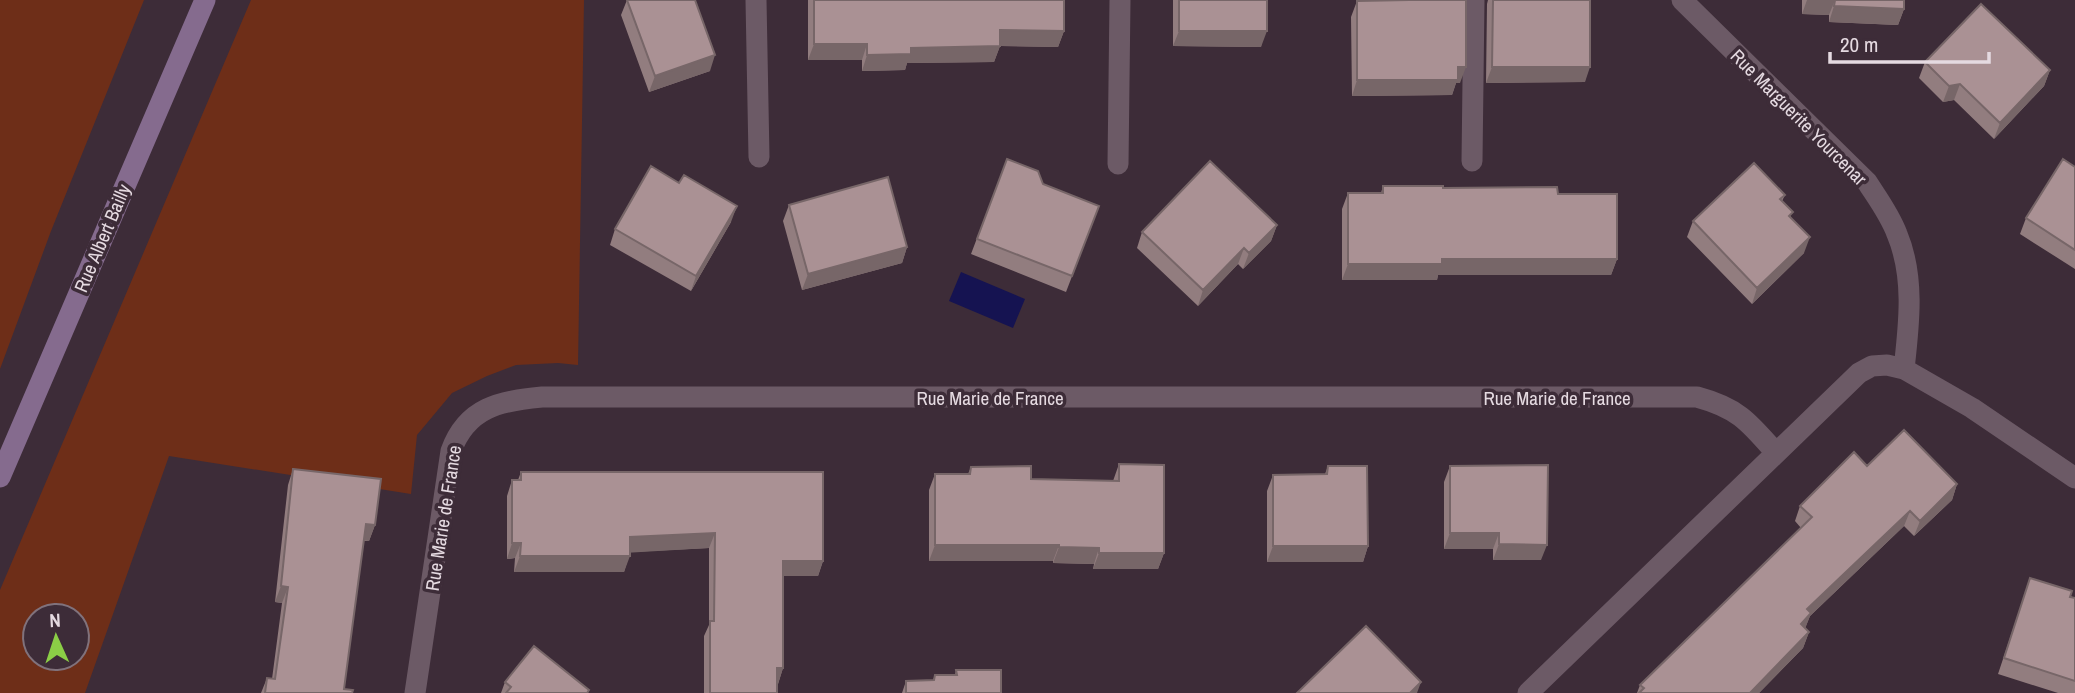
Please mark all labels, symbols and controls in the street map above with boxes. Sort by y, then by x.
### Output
scale bar [1830,21,1989,65]
text: 20 m [1840,30,1878,59]
street label: Rue Marguerite Yourcenar [1725,43,1873,191]
street label: Rue Albert Bailly [68,180,137,296]
street label: Rue Marie de France [916,385,1064,411]
street label: Rue Marie de France [1483,385,1631,411]
street label: Rue Marie de France [419,443,467,593]
north arrow [21,602,91,672]
text: N [49,607,61,633]

